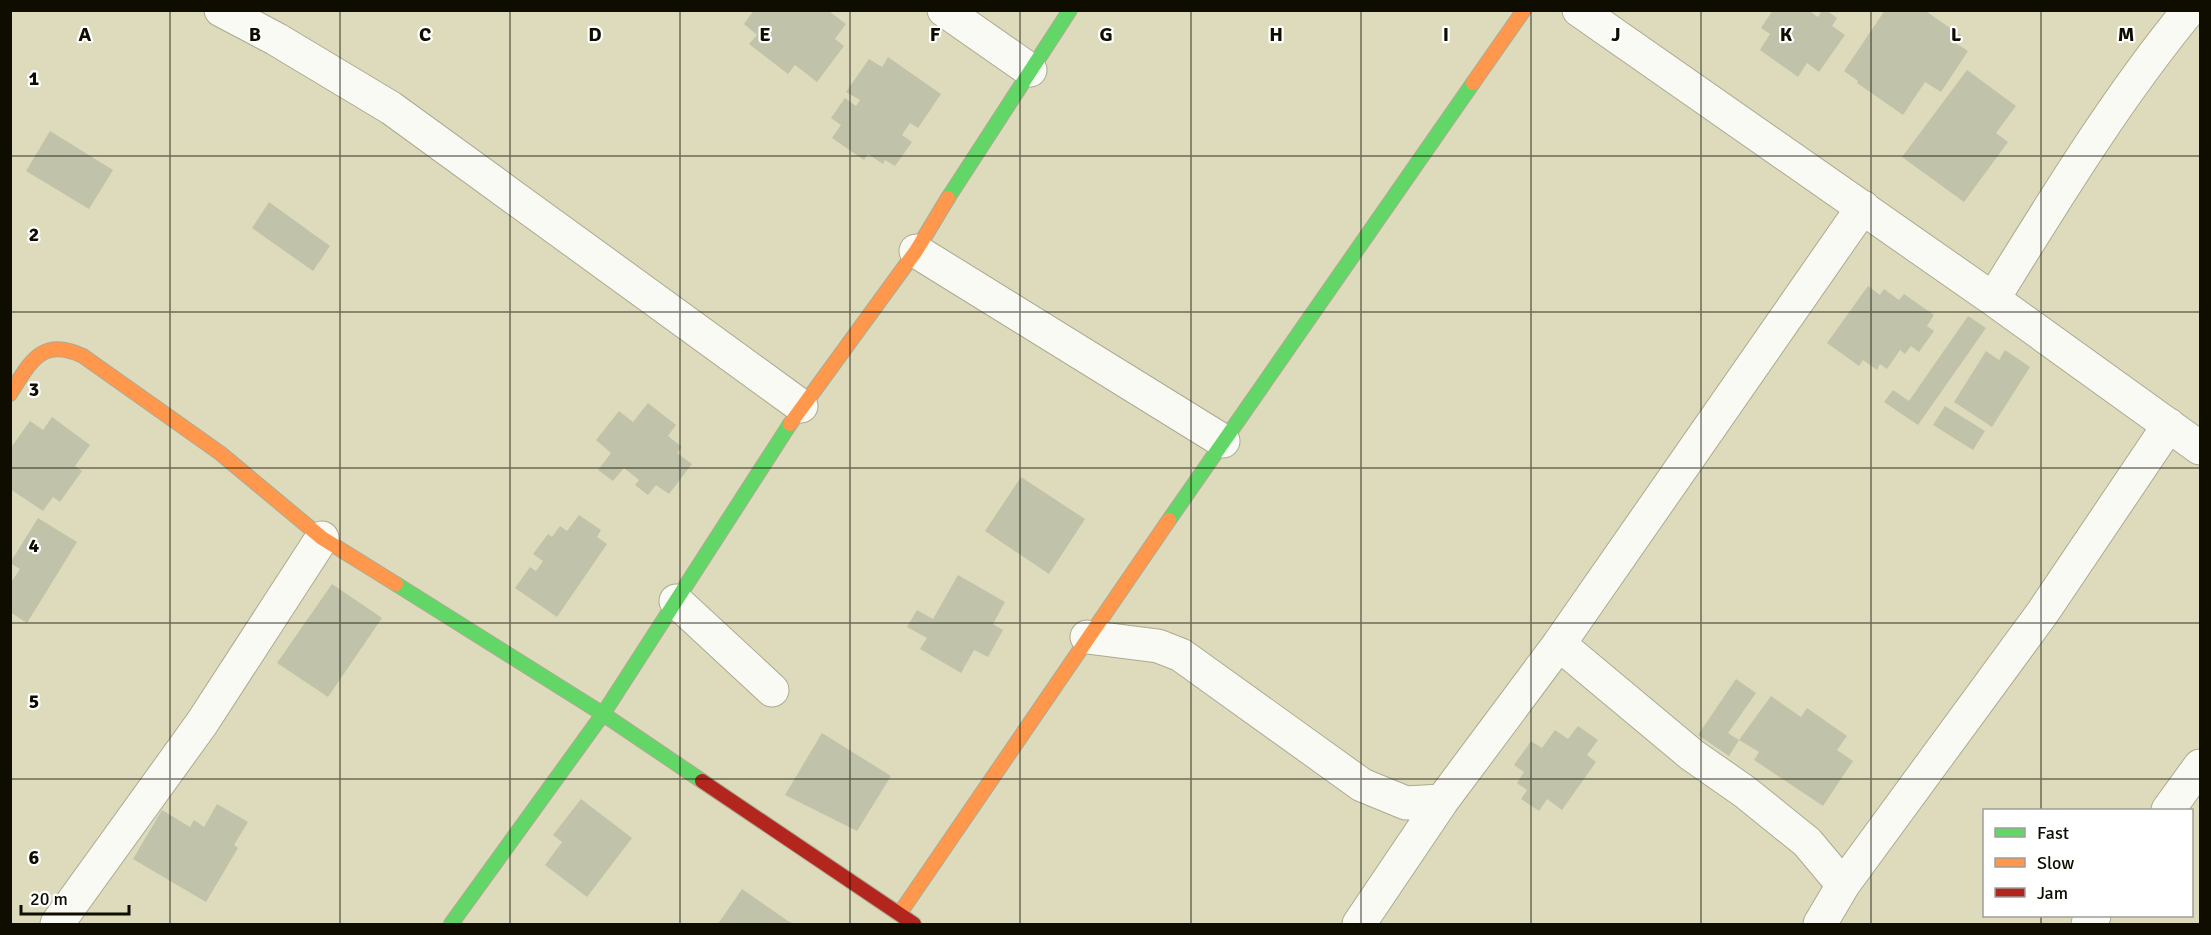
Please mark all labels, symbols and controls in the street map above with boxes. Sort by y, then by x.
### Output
text: A [79,22,92,47]
text: B [249,22,261,47]
text: C [419,22,431,47]
text: D [588,22,602,47]
text: E [759,22,771,47]
text: F [930,22,941,47]
text: G [1099,22,1113,47]
text: H [1269,22,1283,47]
text: I [1443,22,1449,47]
text: J [1611,22,1621,47]
text: K [1780,22,1793,47]
text: L [1951,22,1962,47]
text: M [2118,22,2134,47]
text: 1 [29,66,40,91]
text: 2 [29,222,39,247]
text: 3 [29,377,39,402]
text: 4 [29,533,40,558]
text: 5 [29,689,39,714]
legend [1983,809,2193,917]
text: Fast [2037,822,2069,844]
text: 6 [29,845,40,870]
text: Slow [2037,852,2074,874]
scale bar [21,878,129,916]
text: Jam [2037,882,2068,904]
text: 20 m [30,888,68,910]

